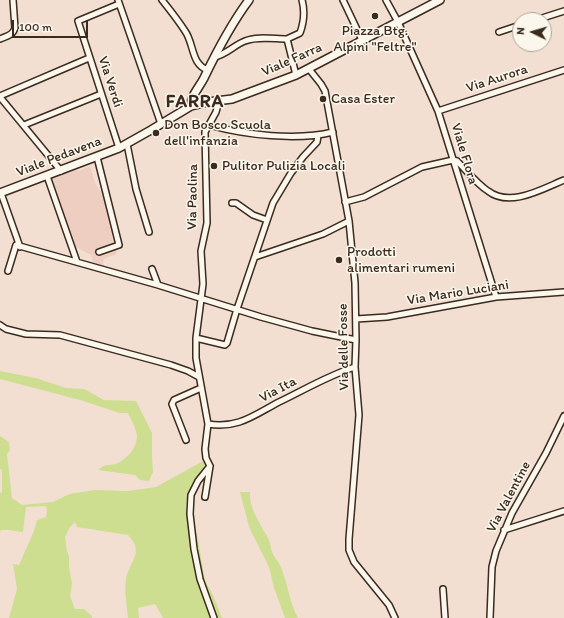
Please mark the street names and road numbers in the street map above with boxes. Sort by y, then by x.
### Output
street label: Viale Farra [259,39,325,81]
street label: Via Verdi [94,54,126,110]
street label: Via Aurora [464,61,530,97]
street label: Viale Flora [447,121,481,187]
street label: Viale Pedavena [14,133,104,181]
street label: Via Paolina [184,164,202,230]
street label: Via Mario Luciani [406,277,510,309]
street label: Via delle Fosse [335,303,353,391]
street label: Via Ita [257,373,299,407]
street label: Via Valentine [483,458,535,536]

